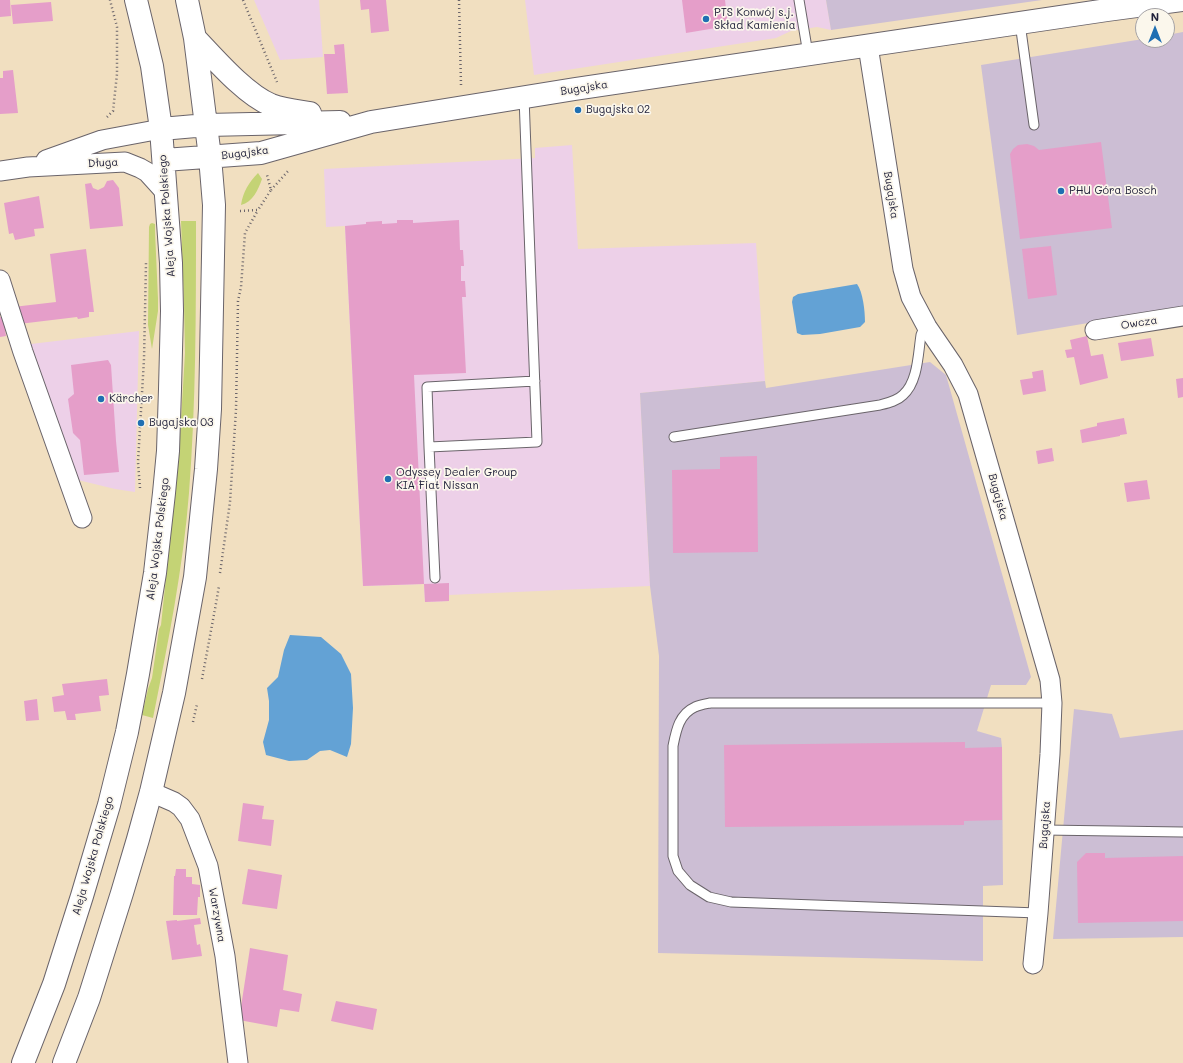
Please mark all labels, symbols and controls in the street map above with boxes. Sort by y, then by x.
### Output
place label: PTS Konwój s.j. Skład Kamienia [714,6,796,32]
north arrow [1135,8,1175,48]
text: N [1151,9,1159,24]
marker: PTS Konwój s.j. Skład Kamienia [701,14,711,24]
street label: Bugajska [559,78,609,98]
place label: Bugajska 02 [586,103,650,117]
marker: Bugajska 02 [573,105,583,115]
street label: Bugajska [220,144,270,162]
street label: Aleja Wojska Polskiego [156,154,178,278]
street label: Długa [88,156,118,170]
street label: Bugajska [881,170,901,220]
place label: PHU Góra Bosch [1069,184,1156,198]
marker: PHU Góra Bosch [1056,186,1066,196]
street label: Owcza [1120,314,1158,332]
place label: Kärcher [109,392,153,406]
marker: Kärcher [96,394,106,404]
place label: Bugajska 03 [149,416,214,430]
marker: Bugajska 03 [136,418,146,428]
place label: Odyssey Dealer Group KIA Fiat Nissan [396,466,517,492]
street label: Bugajska [985,472,1011,522]
marker: Odyssey Dealer Group KIA Fiat Nissan [383,474,393,484]
street label: Aleja Wojska Polskiego [144,477,172,601]
street label: Aleja Wojska Polskiego [70,795,116,917]
street label: Bugajska [1037,801,1053,849]
street label: Warzywna [206,887,228,943]

